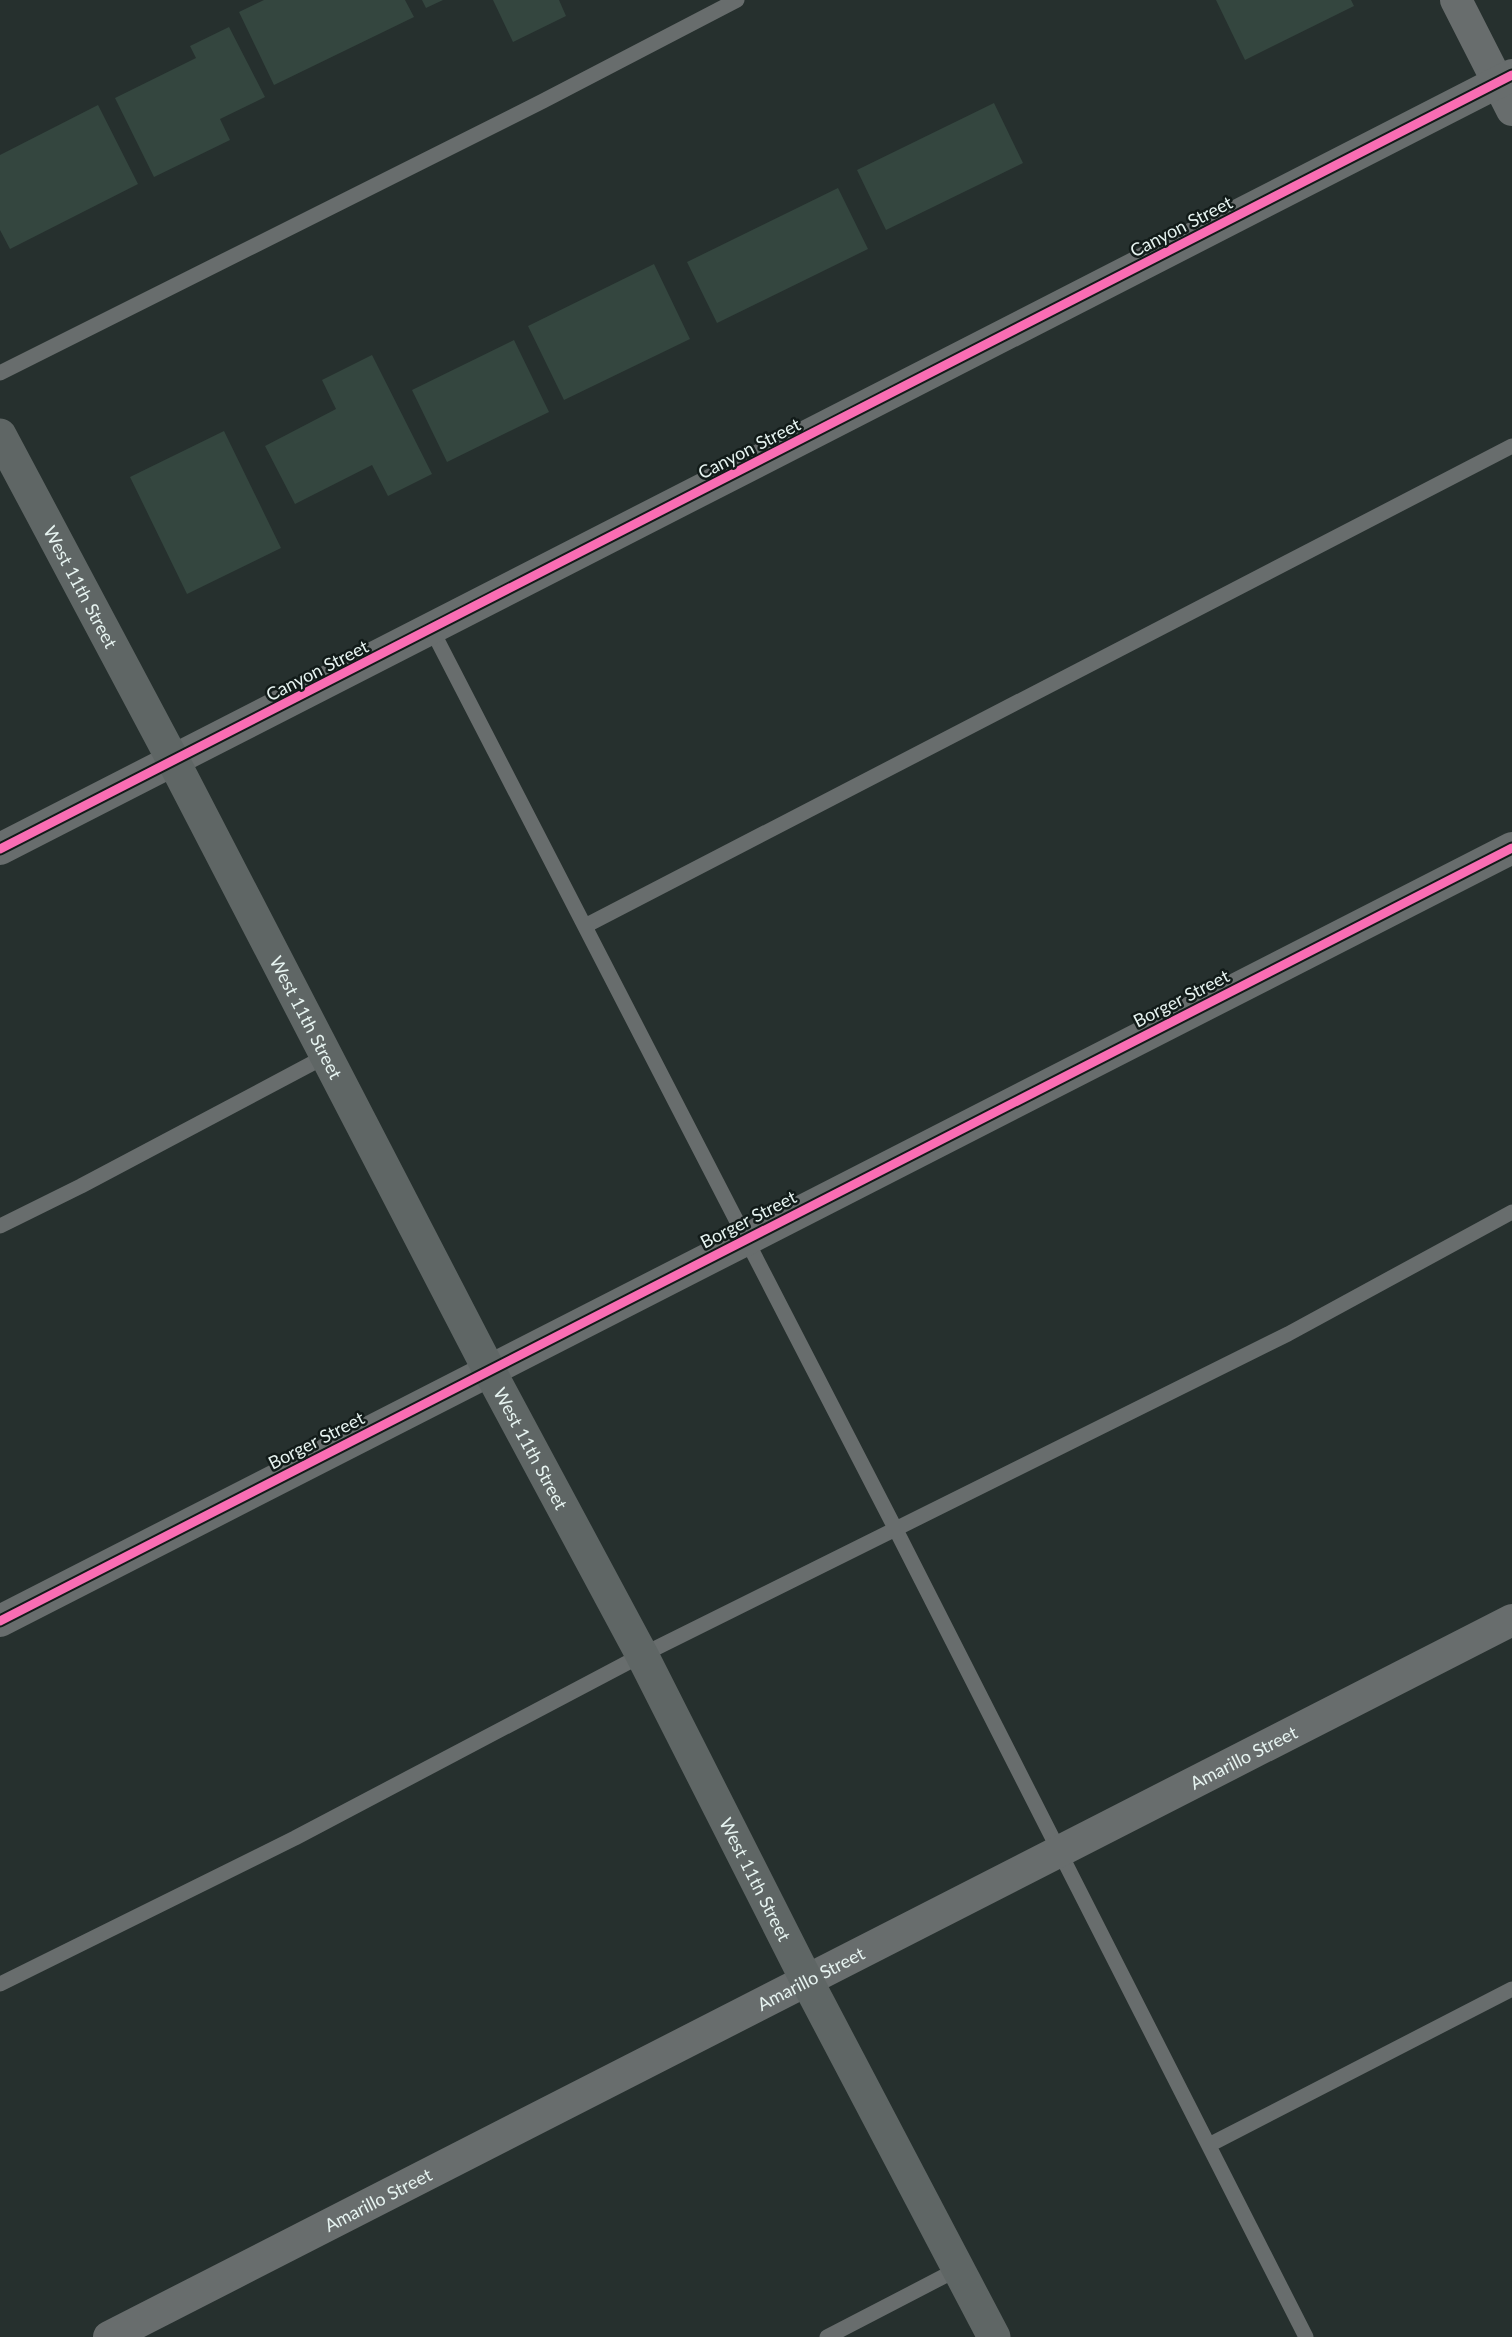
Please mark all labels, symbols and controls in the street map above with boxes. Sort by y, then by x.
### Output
street label: Canyon Street [1126,191,1236,261]
street label: Canyon Street [694,413,804,483]
street label: West 11th Street [39,522,123,652]
street label: Canyon Street [262,635,372,705]
street label: West 11th Street [265,952,347,1083]
street label: Borger Street [1129,964,1233,1032]
street label: Borger Street [696,1185,800,1253]
street label: West 11th Street [489,1383,573,1514]
street label: Borger Street [264,1406,368,1474]
street label: Amarillo Street [1186,1720,1301,1794]
street label: West 11th Street [715,1814,796,1945]
street label: Amarillo Street [753,1942,869,2015]
street label: Amarillo Street [321,2163,436,2236]

